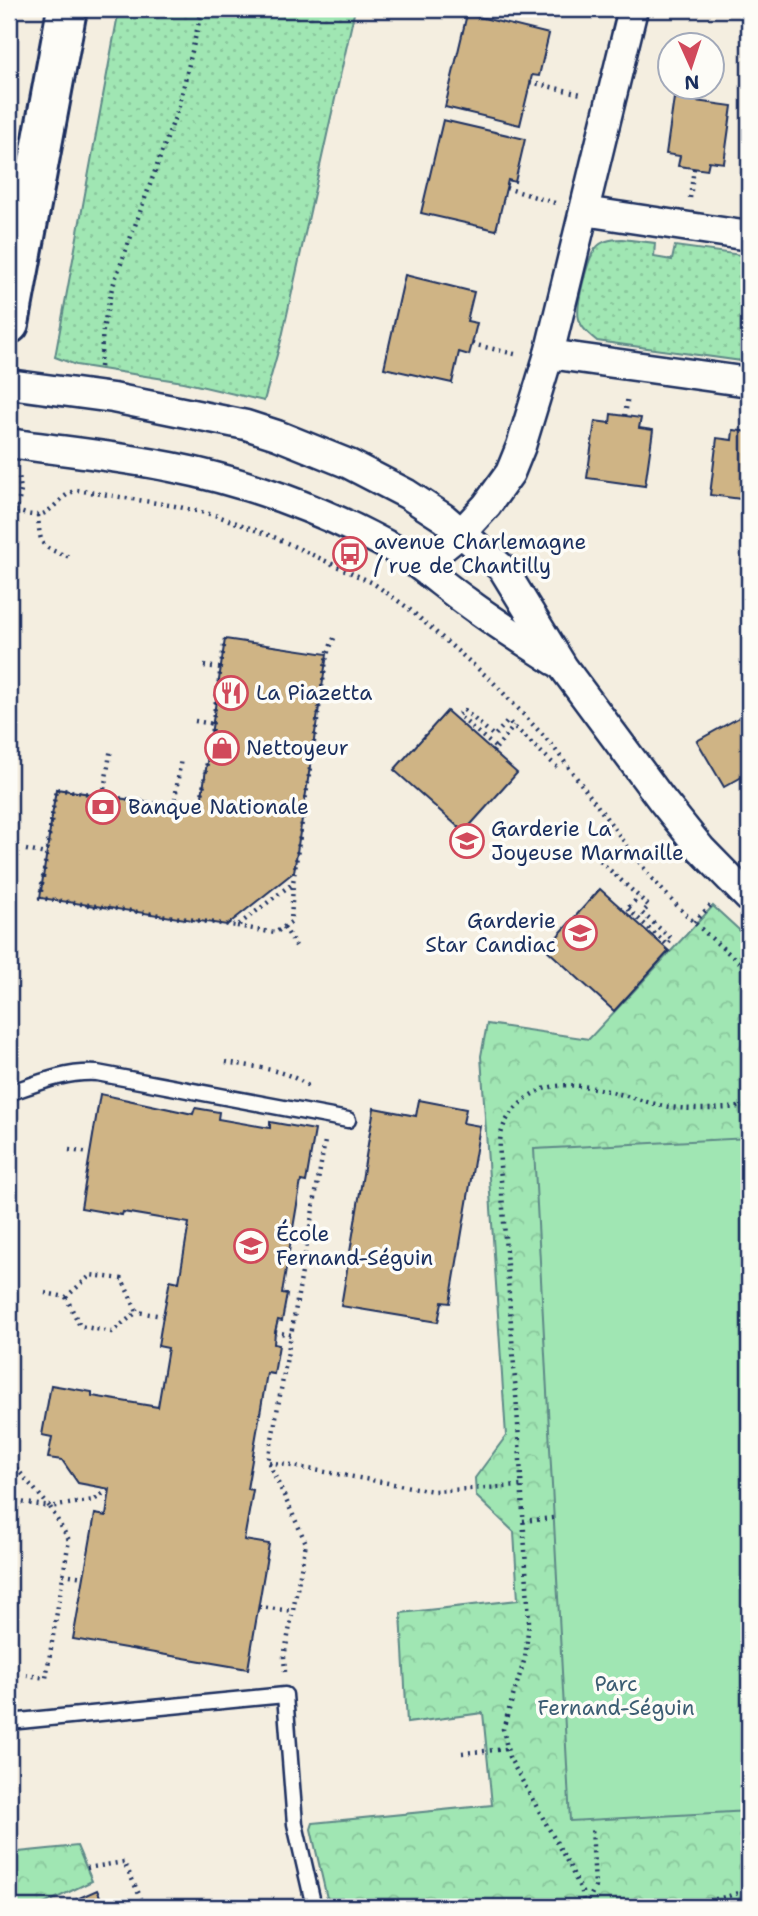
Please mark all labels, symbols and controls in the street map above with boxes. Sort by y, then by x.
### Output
north arrow [656,32,726,102]
text: N [684,70,700,95]
place label: avenue Charlemagne / rue de Chantilly [374,528,586,580]
bus stop icon: avenue Charlemagne / rue de Chantilly [331,535,369,573]
restaurant icon: La Piazetta [212,674,250,712]
place label: La Piazetta [256,679,372,707]
shop icon: Nettoyeur [203,729,241,767]
place label: Nettoyeur [246,734,349,762]
bank icon: Banque Nationale [84,788,122,826]
place label: Banque Nationale [128,793,309,821]
place label: Garderie La Joyeuse Marmaille [491,815,684,867]
school or university icon: Garderie La Joyeuse Marmaille [448,822,486,860]
place label: Garderie Star Candiac [425,907,556,959]
school or university icon: Garderie Star Candiac [561,914,599,952]
place label: École Fernand-Séguin [276,1219,433,1272]
school or university icon: École Fernand-Séguin [232,1227,270,1265]
park label: Parc Fernand-Séguin [537,1670,695,1722]

